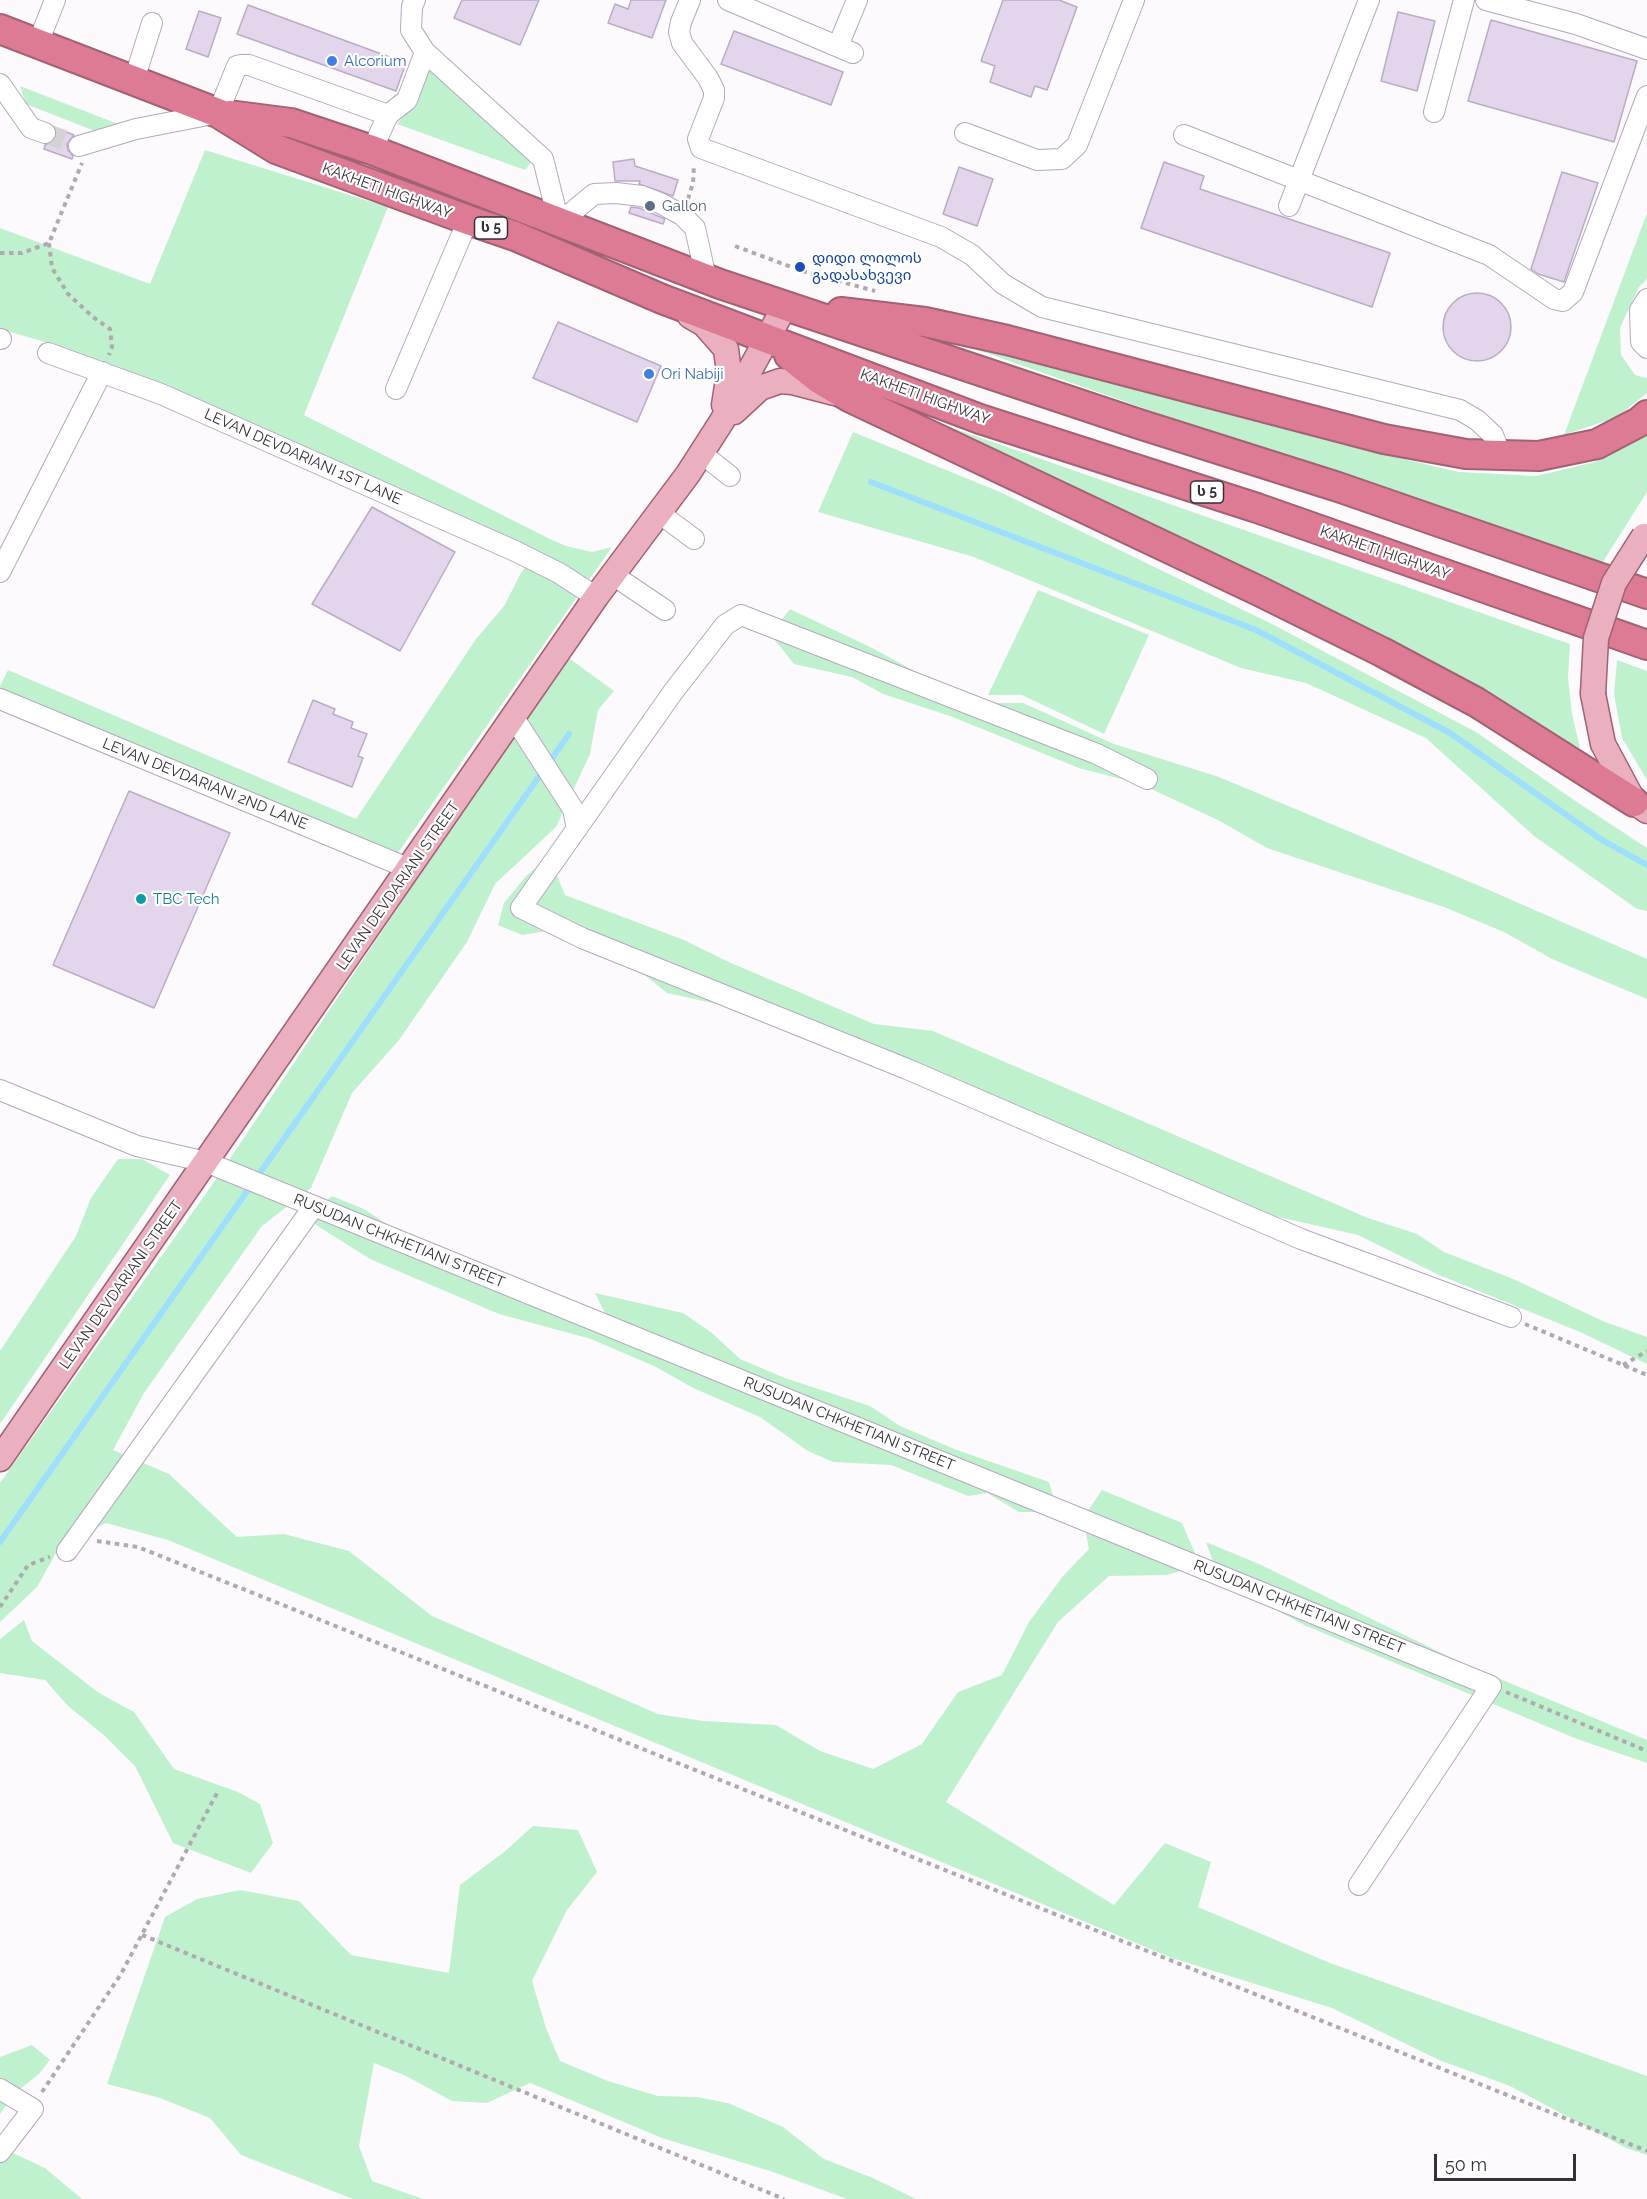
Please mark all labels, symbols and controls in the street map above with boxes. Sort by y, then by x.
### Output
place label: Alcorium [344,52,407,70]
marker: Alcorium [325,54,339,68]
street label: KAKHETI HIGHWAY [320,159,454,223]
place label: Gallon [662,197,707,215]
marker: Gallon [643,199,657,213]
road number: ს 5 [474,217,508,239]
place label: დიდი ლილოს გადასახვევი [812,249,922,284]
marker: დიდი ლილოს გადასახვევი [793,260,807,274]
place label: Ori Nabiji [661,365,723,383]
street label: KAKHETI HIGHWAY [858,365,992,429]
marker: Ori Nabiji [642,367,656,381]
street label: LEVAN DEVDARIANI 1ST LANE [202,405,404,509]
road number: ს 5 [1190,481,1224,503]
street label: KAKHETI HIGHWAY [1318,522,1452,584]
street label: LEVAN DEVDARIANI 2ND LANE [100,735,310,833]
street label: LEVAN DEVDARIANI STREET [333,798,463,974]
place label: TBC Tech [153,890,220,908]
marker: TBC Tech [134,892,148,906]
street label: RUSUDAN CHKHETIANI STREET [291,1190,507,1292]
street label: LEVAN DEVDARIANI STREET [56,1197,186,1373]
street label: RUSUDAN CHKHETIANI STREET [741,1373,957,1475]
street label: RUSUDAN CHKHETIANI STREET [1191,1556,1407,1658]
scale bar [1437,2142,1580,2180]
text: 50 m [1445,2154,1487,2175]

